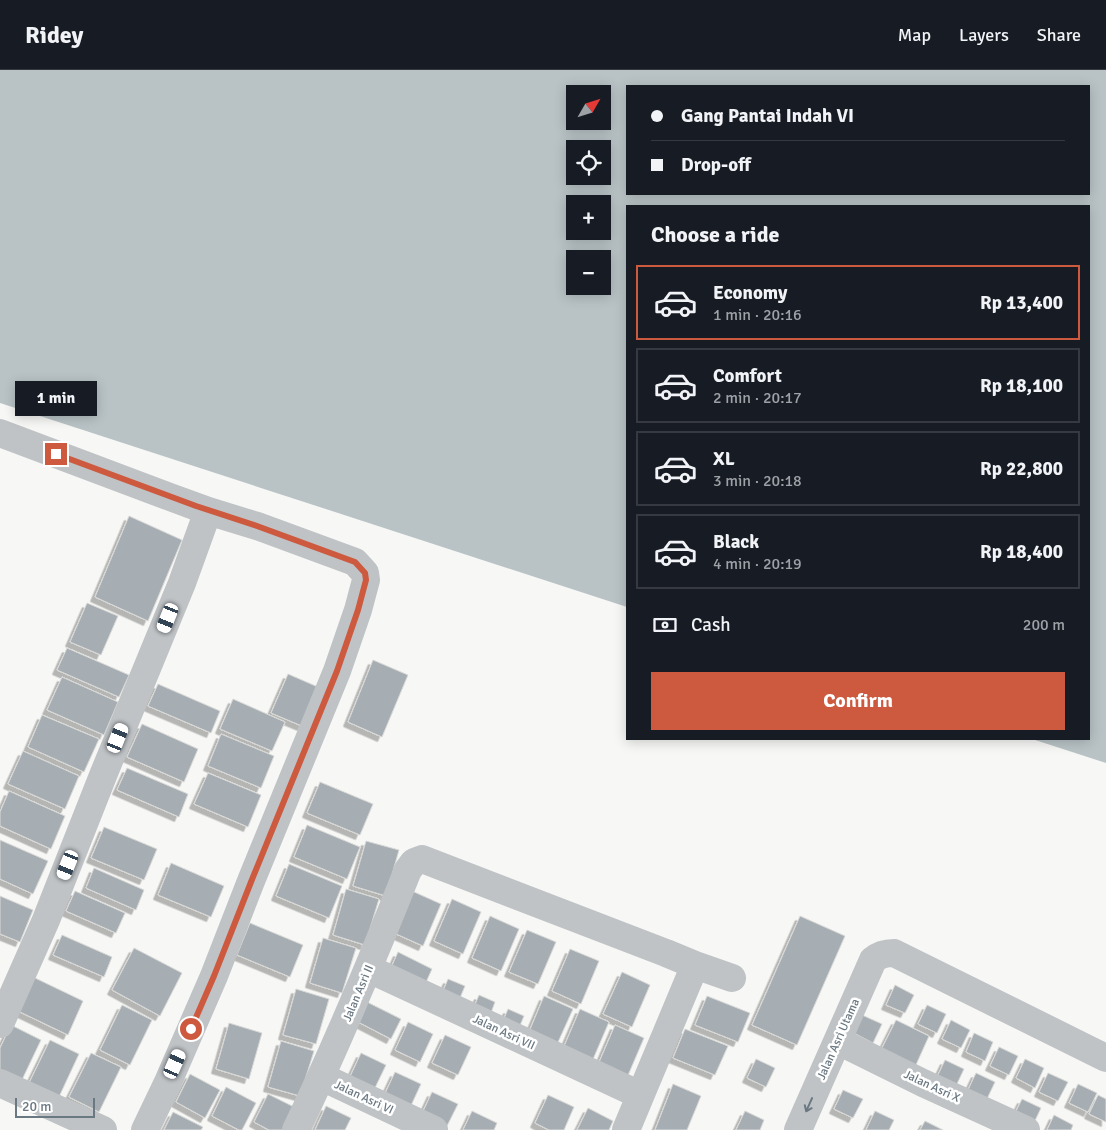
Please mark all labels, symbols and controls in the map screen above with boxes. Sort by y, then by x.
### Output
text: Ridey [25,20,84,50]
text: Map [898,24,931,46]
text: Layers [959,24,1009,46]
text: Share [1037,24,1081,46]
north arrow [566,85,611,130]
map controls [566,85,611,295]
text: Gang Pantai Indah VI [681,104,854,128]
button: locate [566,140,611,185]
text: Drop-off [681,153,751,177]
button: + [566,195,611,240]
text: Choose a ride [651,221,779,248]
button: − [566,250,611,295]
icon: car [653,280,698,325]
text: Economy [713,281,787,305]
text: Rp 13,400 [980,291,1063,315]
text: 1 min · 20:16 [713,305,802,325]
icon: car [653,363,698,408]
text: Comfort [713,364,782,388]
text: Rp 18,100 [980,374,1063,398]
callout: 1 min [15,382,97,416]
text: 1 min [37,388,75,408]
text: 2 min · 20:17 [713,388,802,408]
route end [45,443,67,465]
icon: car [653,446,698,491]
text: XL [713,447,735,471]
text: Rp 22,800 [980,457,1063,481]
text: 3 min · 20:18 [713,471,802,491]
icon: car [653,529,698,574]
text: Black [713,530,759,554]
text: Rp 18,400 [980,540,1063,564]
text: 4 min · 20:19 [713,554,802,574]
car [155,601,180,635]
icon: cash [651,611,679,639]
text: Cash [691,613,731,637]
text: 200 m [1023,615,1065,635]
button: Confirm [651,672,1065,730]
car [105,721,130,755]
car [55,848,80,882]
street label: Jalan Asri II [340,963,377,1024]
street label: Jalan Asri Utama [814,996,863,1082]
street label: Jalan Asri VII [470,1011,537,1053]
route start [180,1018,202,1040]
car [162,1047,187,1081]
street label: Jalan Asri X [901,1067,962,1106]
street label: Jalan Asri VI [332,1077,396,1118]
scale bar [15,1095,95,1118]
one-way arrow [803,1097,813,1112]
text: 20 m [22,1098,51,1115]

